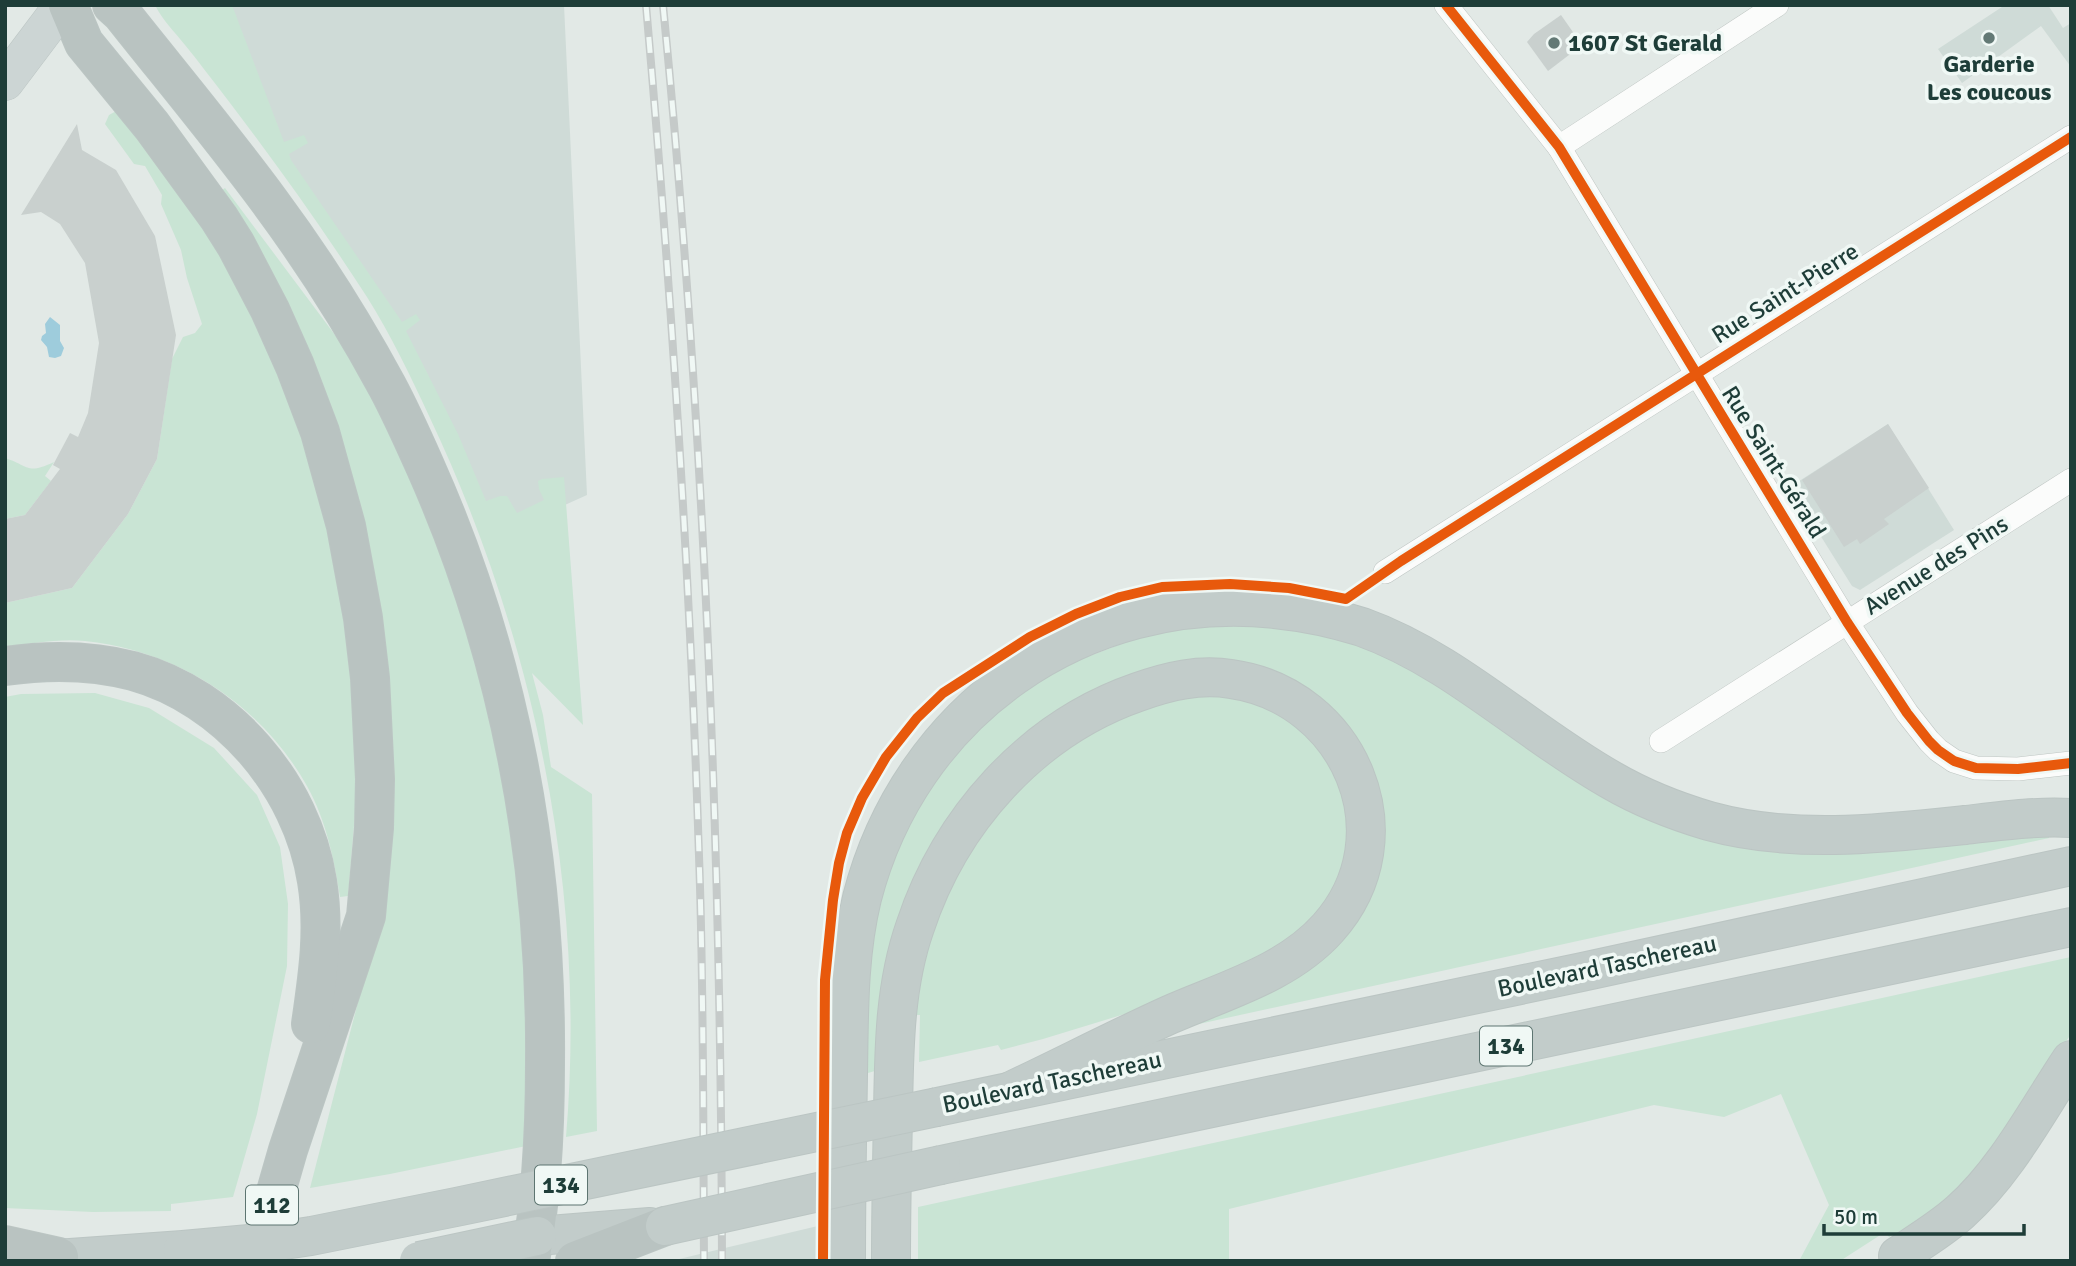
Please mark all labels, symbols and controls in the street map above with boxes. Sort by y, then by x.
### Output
place label: 1607 St Gerald [1568,28,1722,58]
marker: Garderie Les coucous [1981,30,1997,46]
marker: 1607 St Gerald [1546,35,1562,51]
place label: Garderie Les coucous [1927,49,2052,107]
street label: Rue Saint-Pierre [1706,236,1864,350]
street label: Rue Saint-Gérald [1715,380,1833,544]
street label: Avenue des Pins [1858,509,2014,621]
street label: Boulevard Taschereau [1495,928,1719,1004]
road number: 134 [1480,1026,1532,1065]
street label: Boulevard Taschereau [940,1044,1164,1120]
road number: 134 [535,1166,587,1204]
road number: 112 [246,1186,298,1224]
scale bar [1824,1192,2024,1236]
text: 50 m [1834,1204,1878,1230]

